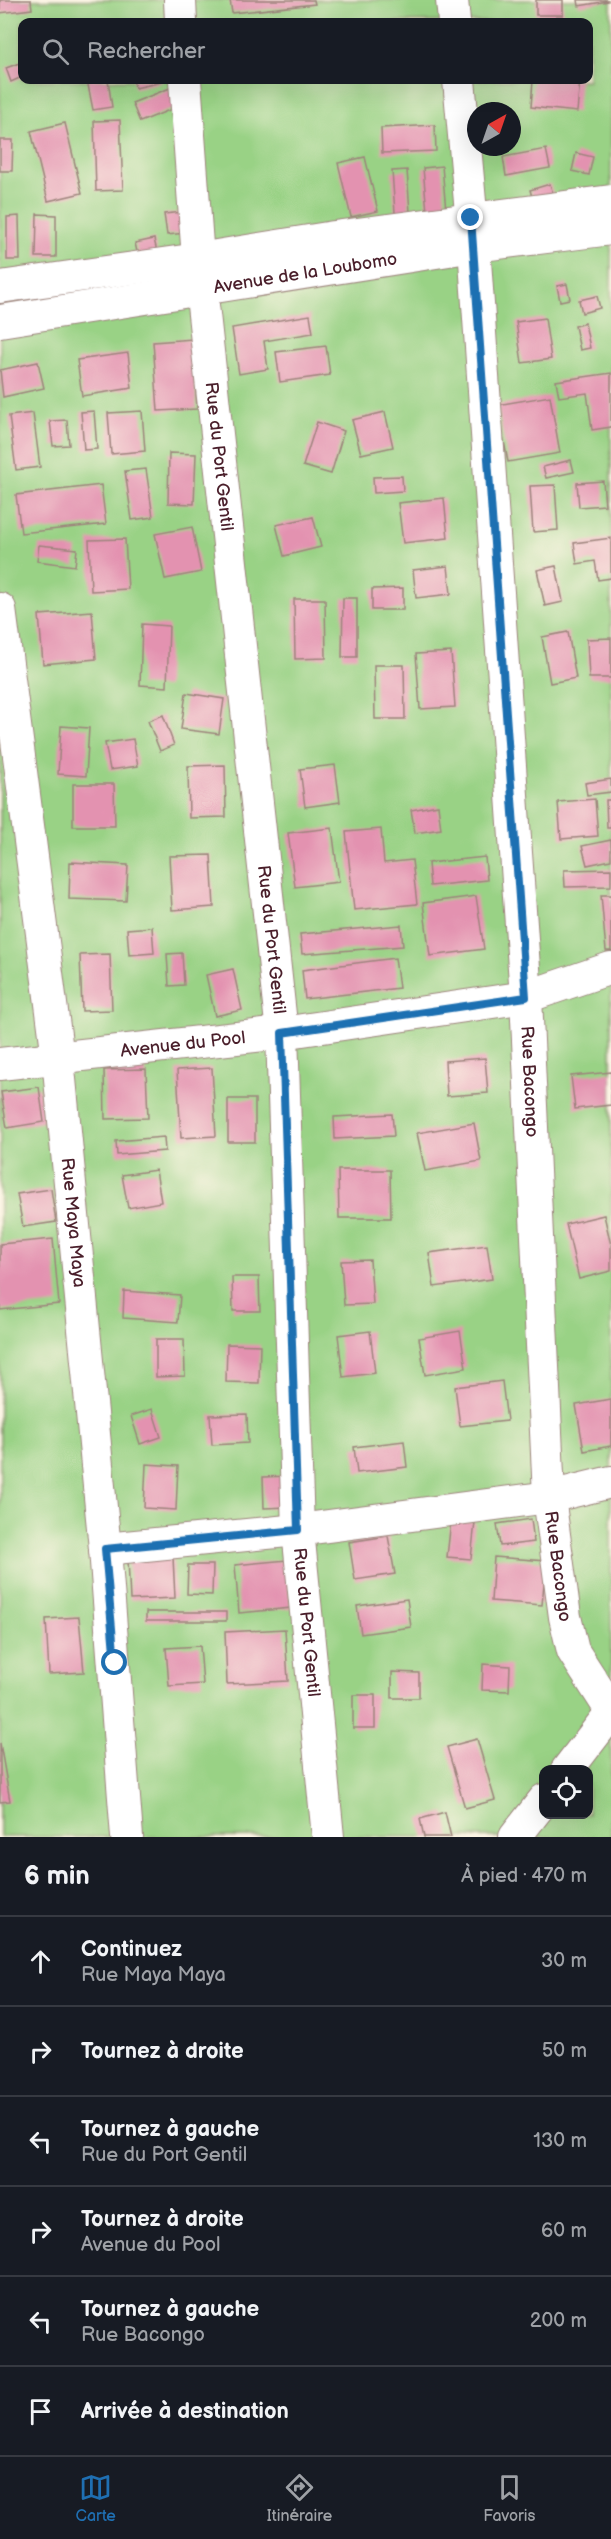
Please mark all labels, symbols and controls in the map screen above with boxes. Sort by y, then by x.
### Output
search box [18,18,593,84]
icon: search [39,35,72,68]
text: Rechercher [87,38,205,65]
north arrow [467,102,521,156]
route end [457,204,483,230]
street label: Avenue de la Loubomo [212,248,398,298]
street label: Rue du Port Gentil [201,381,238,532]
street label: Rue du Port Gentil [253,864,290,1015]
street label: Rue Bacongo [517,1025,543,1138]
street label: Avenue du Pool [119,1027,246,1061]
street label: Rue Maya Maya [57,1157,90,1288]
street label: Rue Bacongo [540,1510,576,1623]
street label: Rue du Port Gentil [289,1547,325,1698]
route start [101,1649,127,1675]
map controls [539,1765,593,1819]
button: locate [539,1765,593,1819]
text: 6 min [24,1861,90,1892]
text: À pied · 470 m [461,1864,587,1888]
text: Continuez [81,1936,182,1963]
icon: ahead [24,1945,57,1978]
text: 30 m [541,1949,587,1973]
text: Rue Maya Maya [81,1963,226,1987]
icon: right [24,2035,57,2068]
text: Tournez à droite [81,2038,244,2065]
text: 50 m [542,2039,587,2063]
text: Tournez à gauche [81,2116,259,2143]
icon: left [24,2125,57,2158]
text: 130 m [533,2129,587,2153]
text: Rue du Port Gentil [81,2143,247,2167]
text: Tournez à droite [81,2206,244,2233]
icon: right [24,2215,57,2248]
text: 60 m [541,2219,587,2243]
text: Avenue du Pool [81,2233,220,2257]
text: Tournez à gauche [81,2296,259,2323]
icon: left [24,2305,57,2338]
text: 200 m [530,2309,587,2333]
text: Rue Bacongo [81,2323,205,2347]
icon: arrive [24,2395,57,2428]
text: Arrivée à destination [81,2398,289,2425]
tab: Carte [76,2471,116,2526]
tab: Itinéraire [267,2471,332,2526]
tab: Favoris [483,2471,535,2526]

